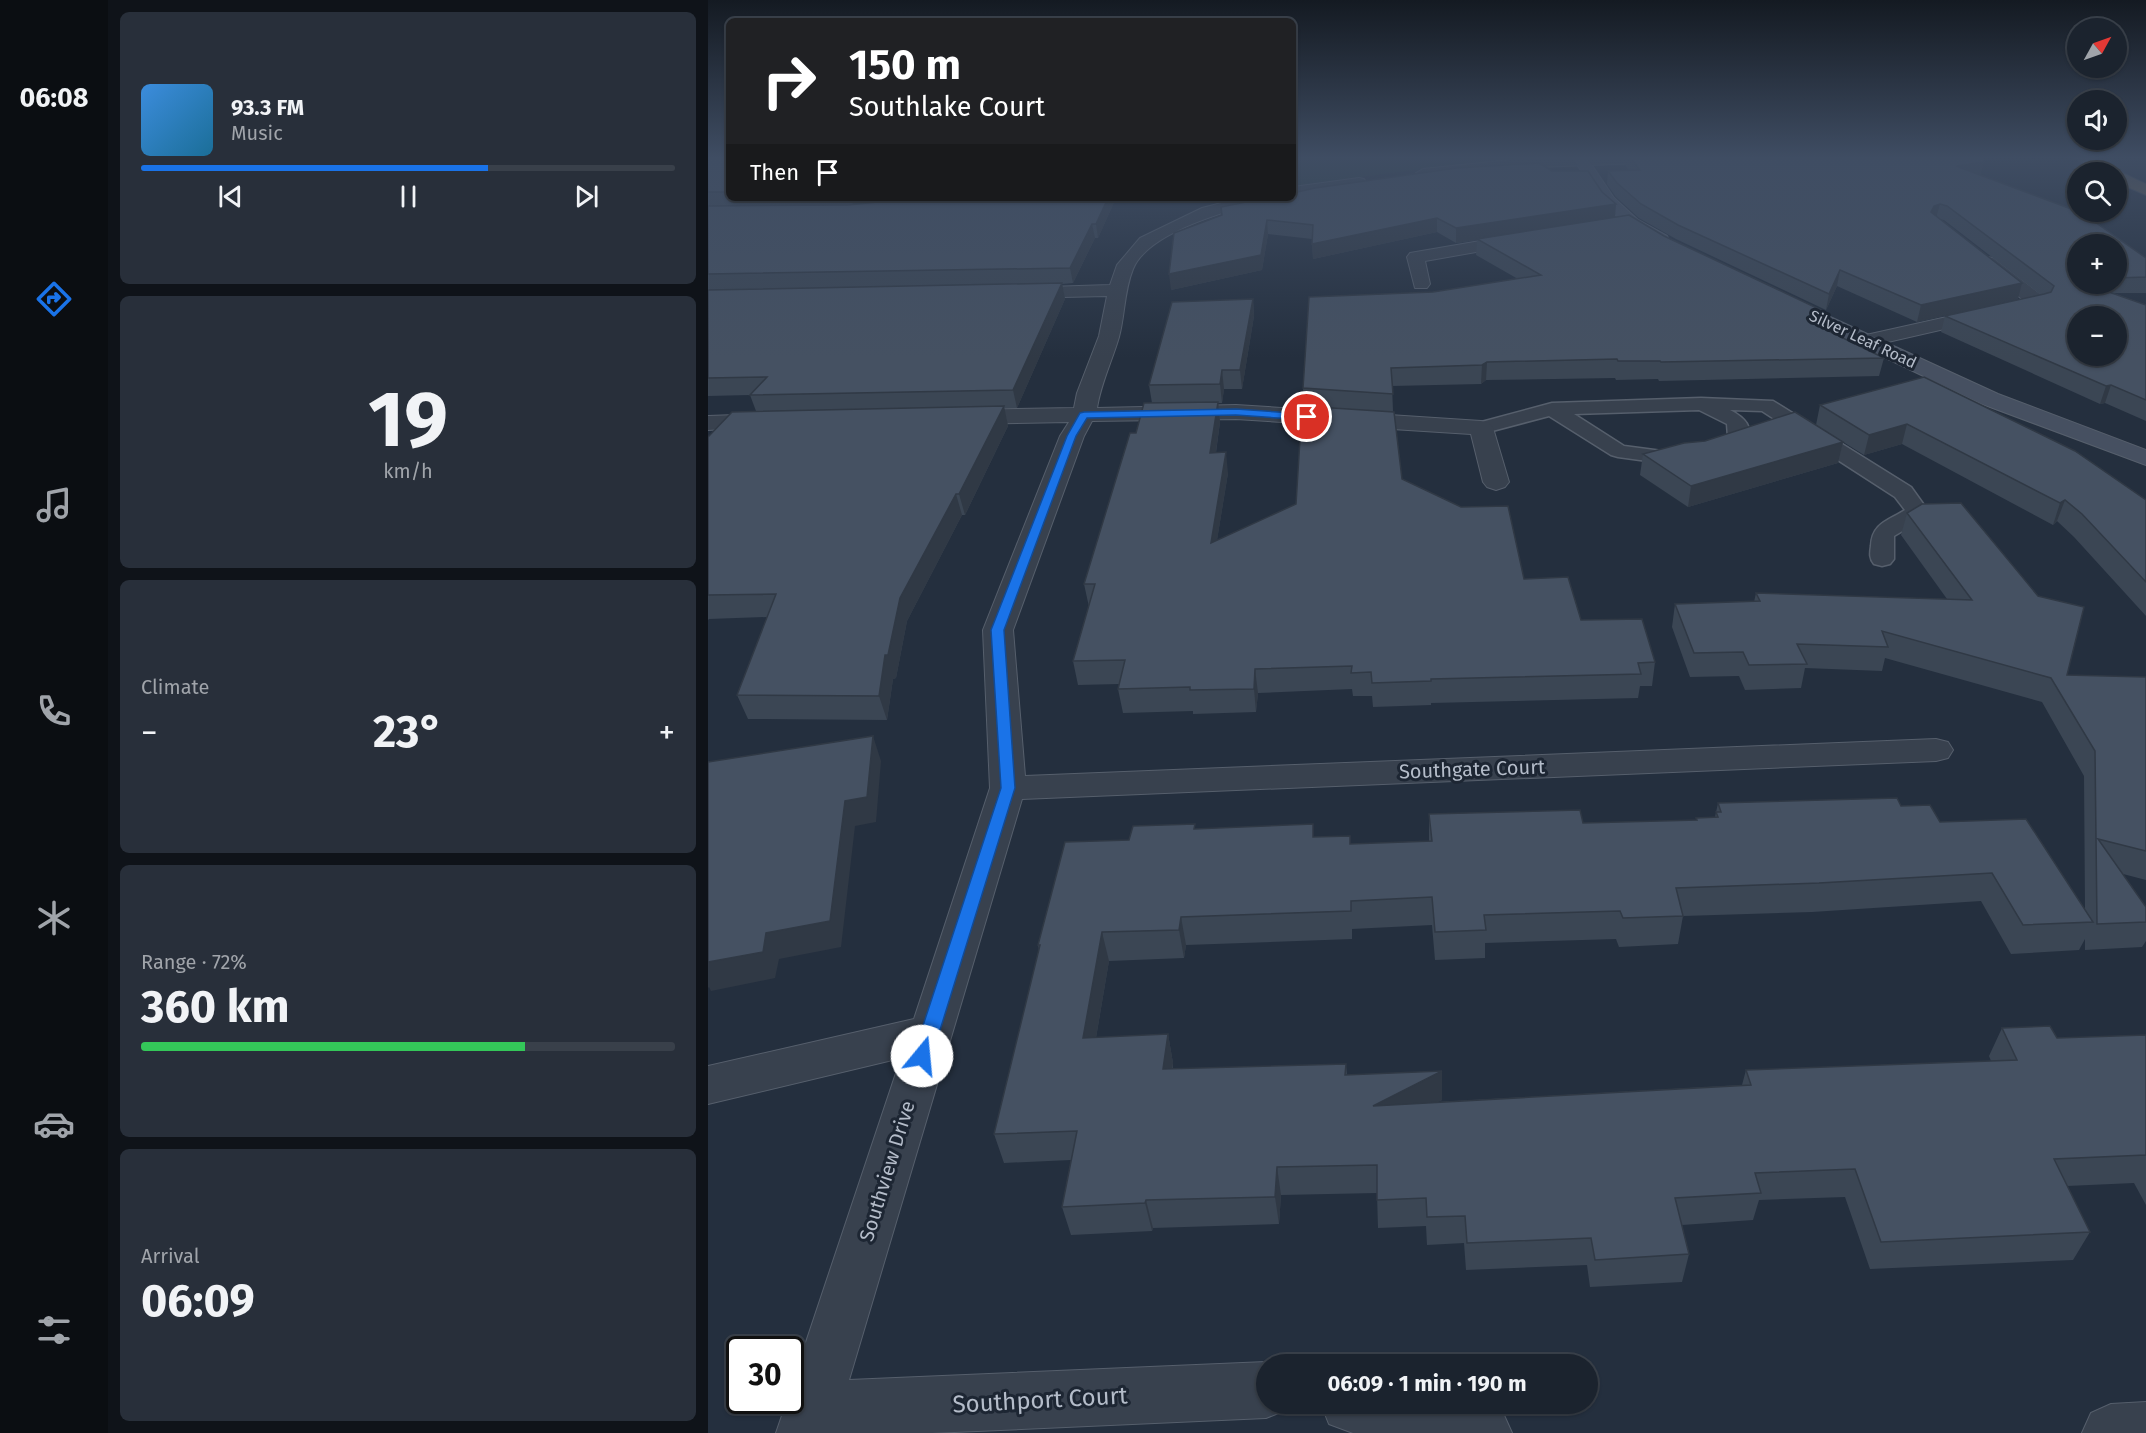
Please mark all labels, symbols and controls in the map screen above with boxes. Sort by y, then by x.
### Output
north arrow [2067,18,2127,78]
map controls [2067,18,2127,366]
text: 150 m [849,40,961,90]
icon: right [750,42,828,120]
text: 06:08 [20,82,89,114]
button: sound [2067,90,2127,150]
text: Southlake Court [849,91,1045,123]
text: 93.3 FM [231,94,304,121]
text: Music [231,121,283,145]
icon: arrive [811,156,844,189]
text: Then [750,159,799,186]
button: search [2067,162,2127,222]
icon: previous [214,180,247,213]
icon: pause [392,180,425,213]
icon: next [570,180,603,213]
button: + [2067,234,2127,294]
icon: directions [33,278,75,320]
street label: Silver Leaf Road [1806,306,1920,372]
button: − [2067,306,2127,366]
text: 19 [368,373,448,467]
pin [1281,391,1332,442]
icon: arrive [1290,400,1323,433]
text: km/h [383,459,433,483]
icon: music [33,484,75,526]
text: Climate [141,675,209,699]
icon: phone [33,690,75,732]
text: 23° [373,705,443,759]
text: − [141,713,158,753]
text: + [659,713,675,753]
street label: Southgate Court [1399,754,1546,784]
icon: climate [33,897,75,939]
text: Range · 72% [141,950,247,974]
text: 360 km [141,980,290,1034]
position arrow [890,1024,954,1088]
street label: Southview Drive [854,1098,920,1244]
icon: car [33,1103,75,1145]
text: Arrival [141,1244,200,1268]
text: 06:09 [141,1274,255,1328]
icon: filters [33,1309,75,1351]
speed limit sign: 30 [726,1336,804,1414]
text: 06:09 · 1 min · 190 m [1327,1370,1527,1397]
street label: Southport Court [952,1381,1129,1419]

